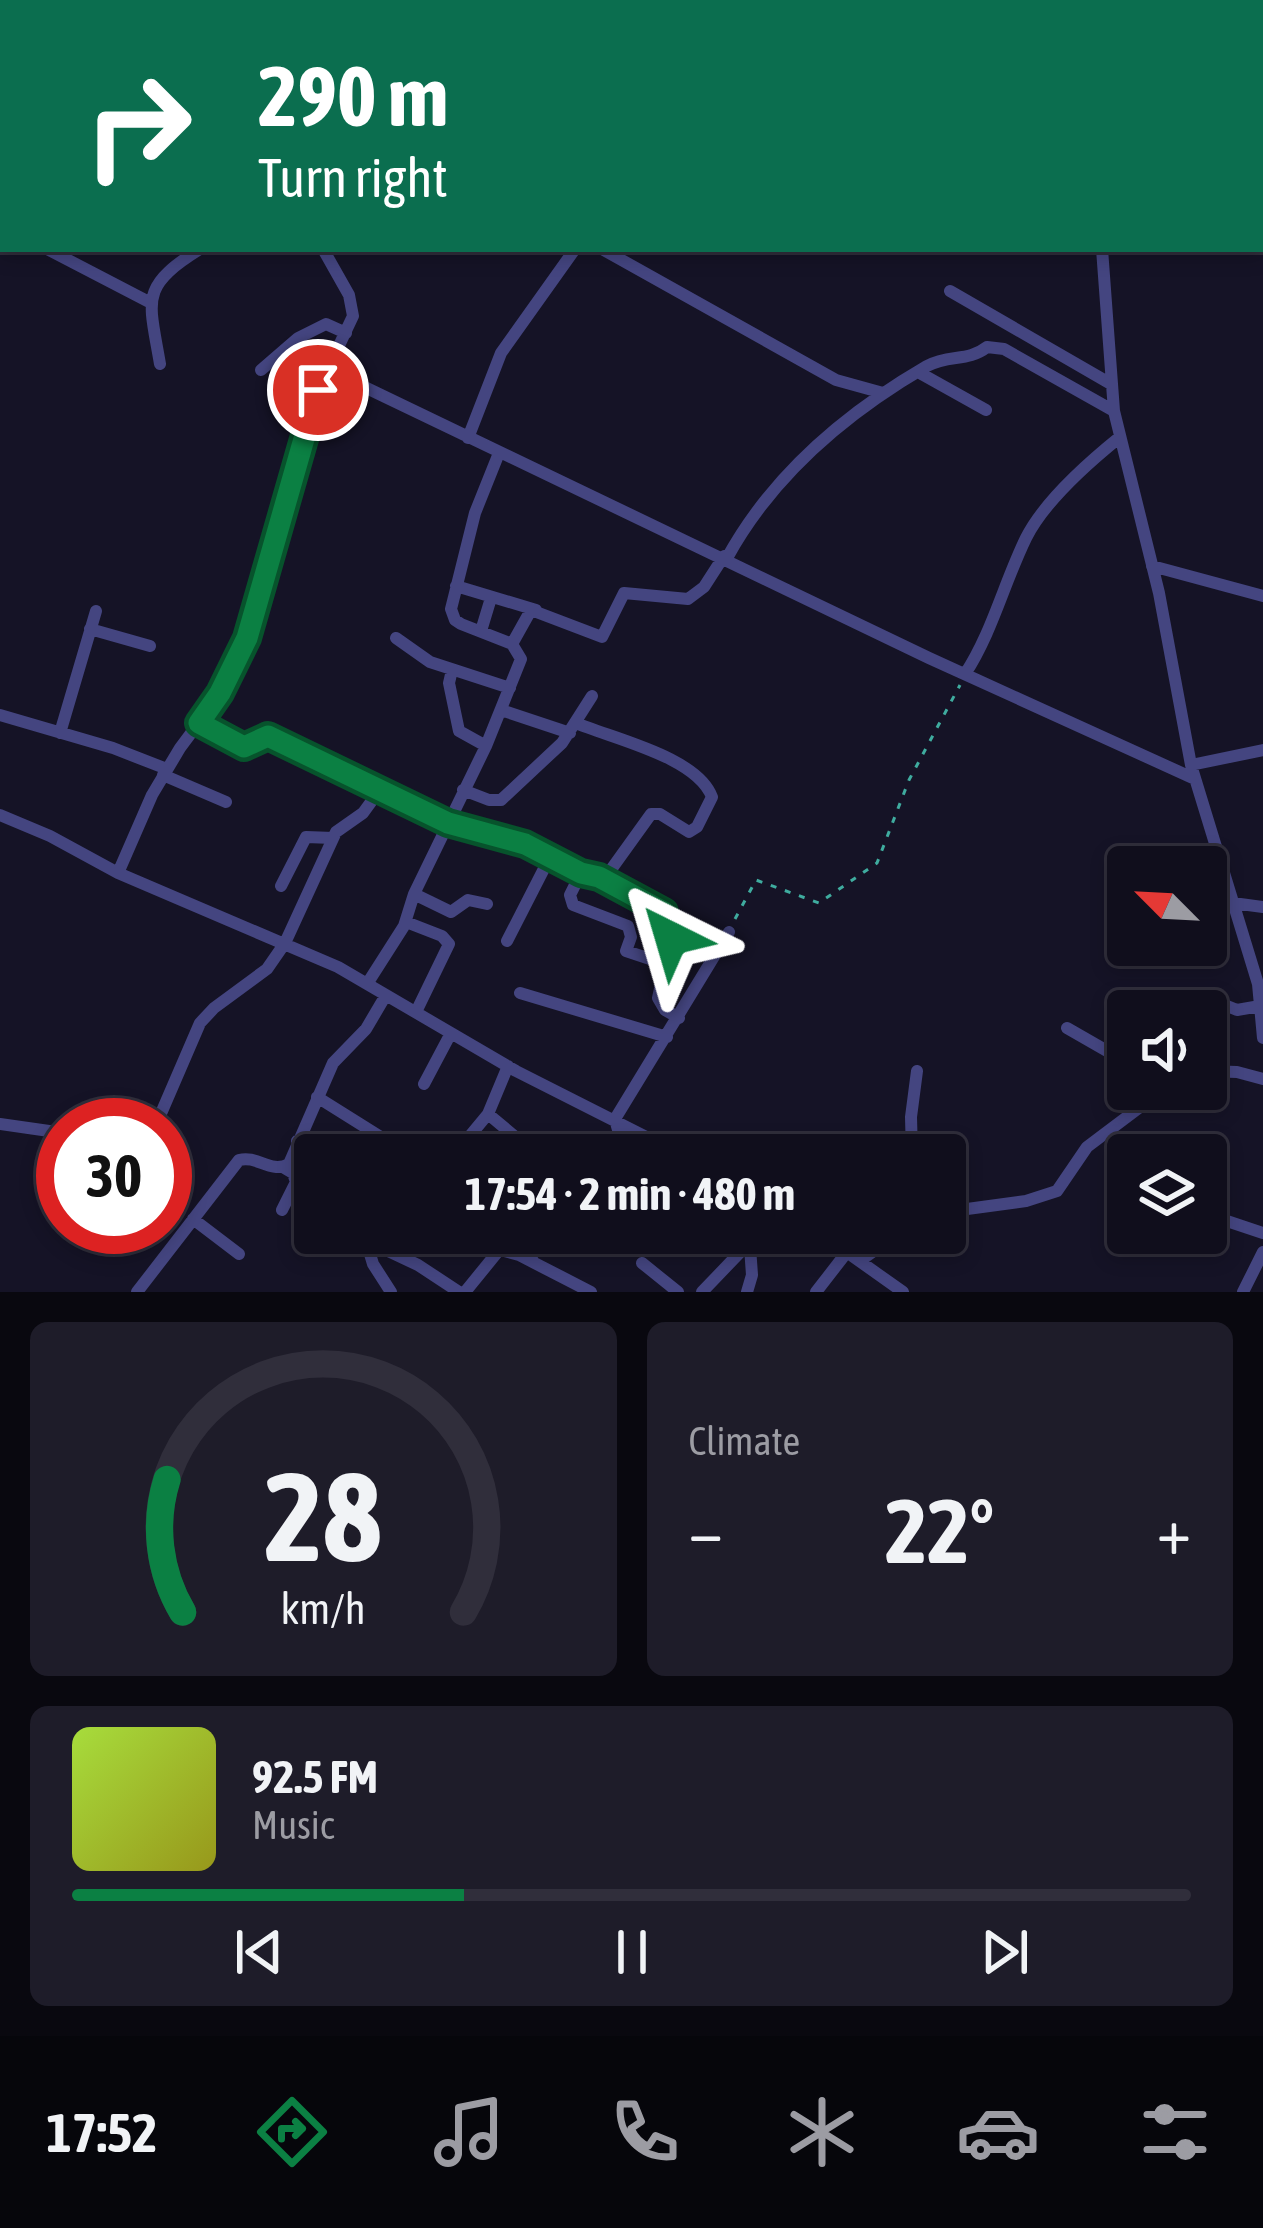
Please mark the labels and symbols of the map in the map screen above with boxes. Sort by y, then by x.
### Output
pin [267,339,369,441]
north arrow [1107,846,1227,966]
position arrow [608,875,734,1001]
speed limit sign: 30 [36,1098,192,1254]

